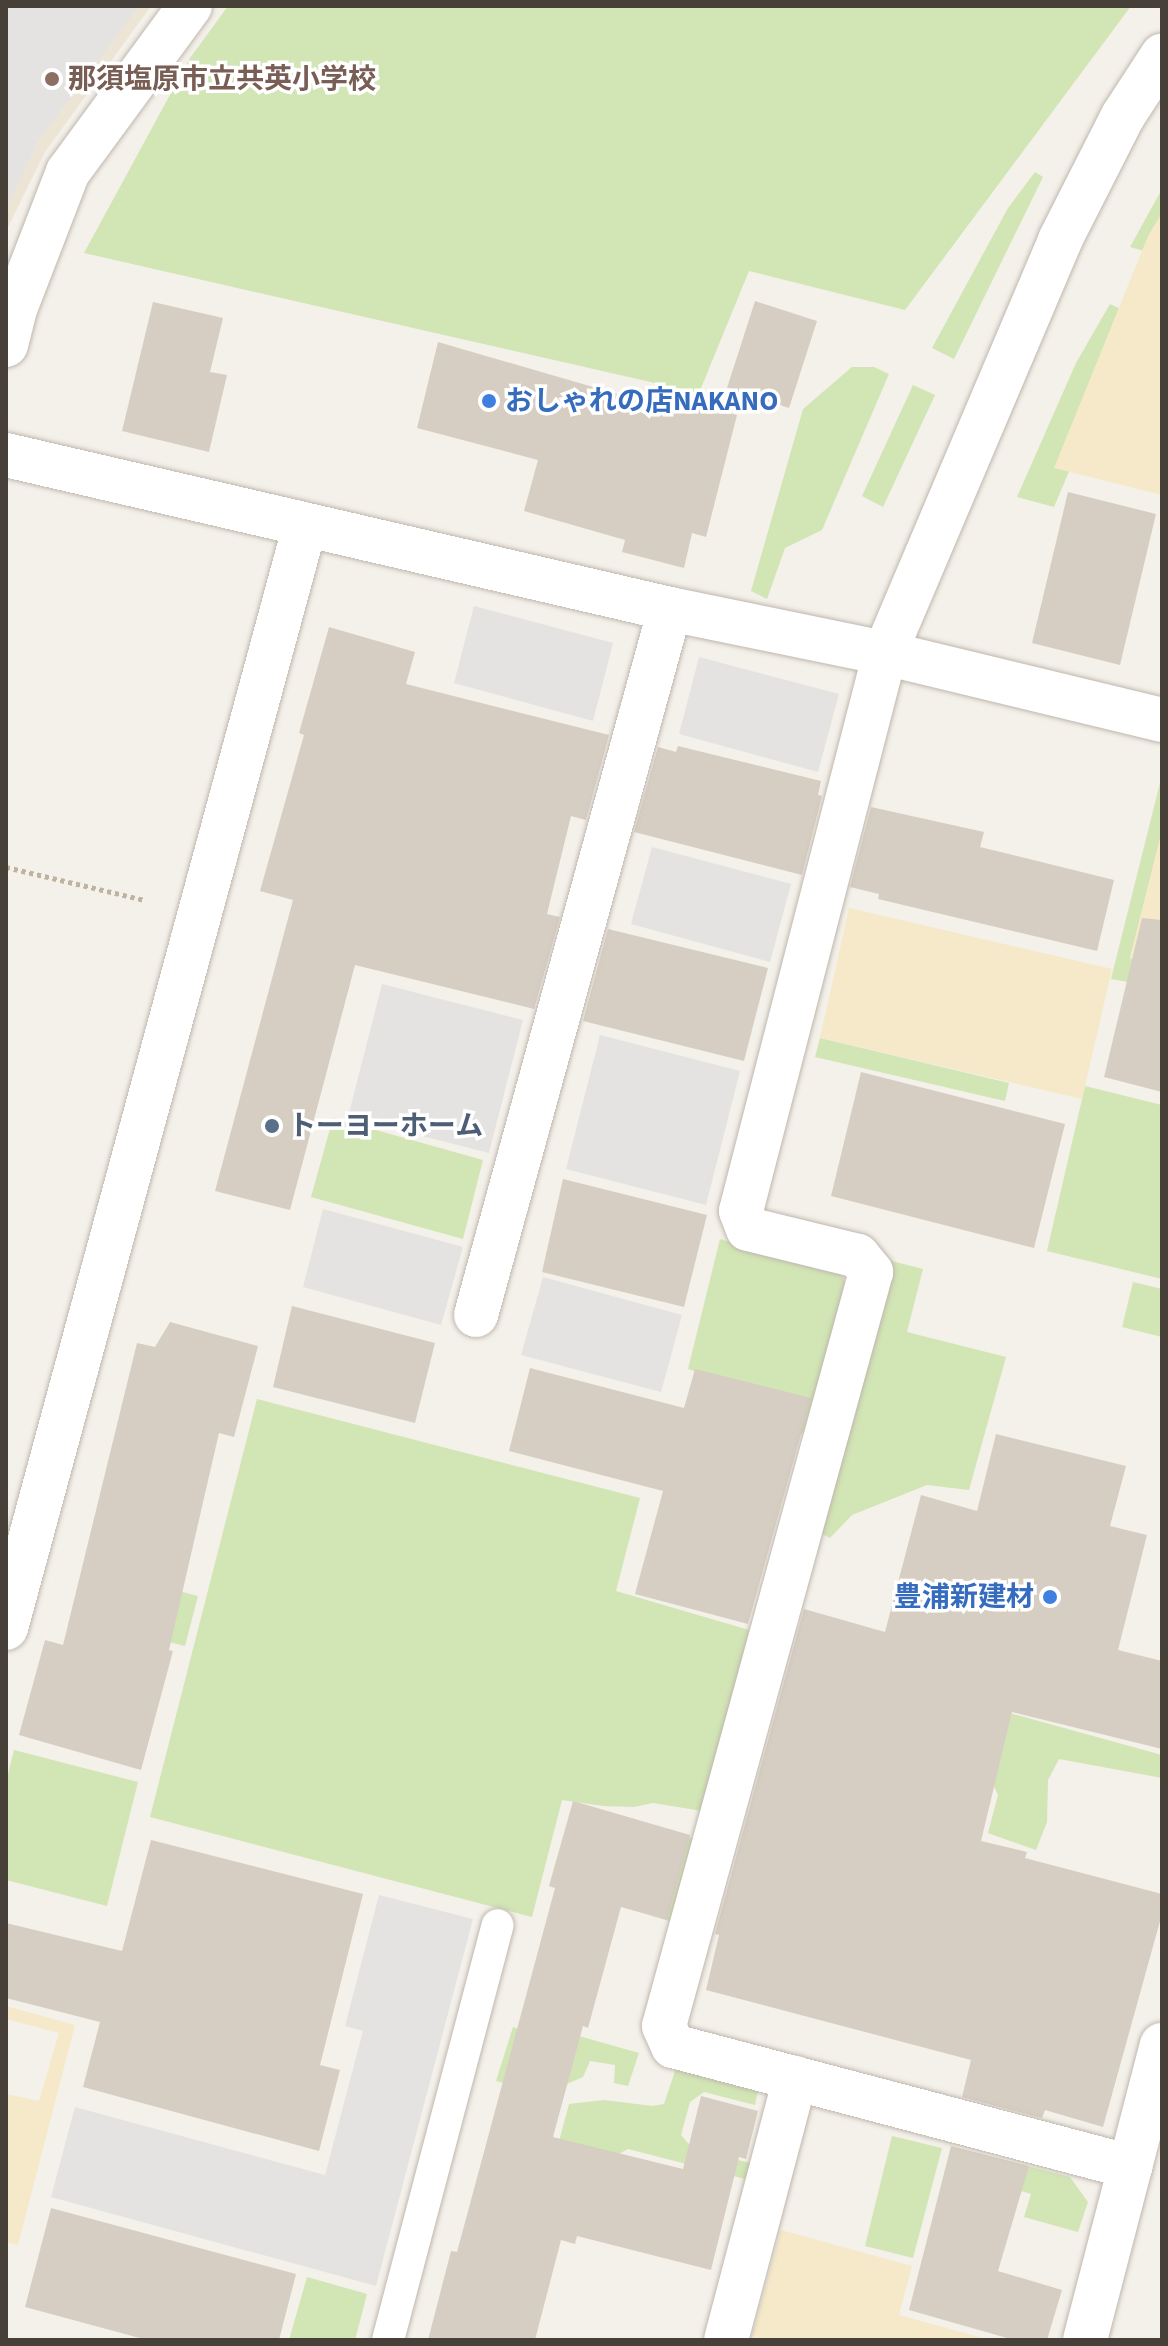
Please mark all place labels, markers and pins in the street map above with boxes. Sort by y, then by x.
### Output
place label: 那須塩原市立共英小学校 [68,62,376,96]
marker: 那須塩原市立共英小学校 [43,70,61,88]
place label: おしゃれの店NAKANO [505,384,778,418]
marker: おしゃれの店NAKANO [480,392,498,410]
place label: トーヨーホーム [288,1109,484,1143]
marker: トーヨーホーム [263,1117,281,1135]
place label: 豊浦新建材 [894,1580,1034,1614]
marker: 豊浦新建材 [1041,1588,1059,1606]

